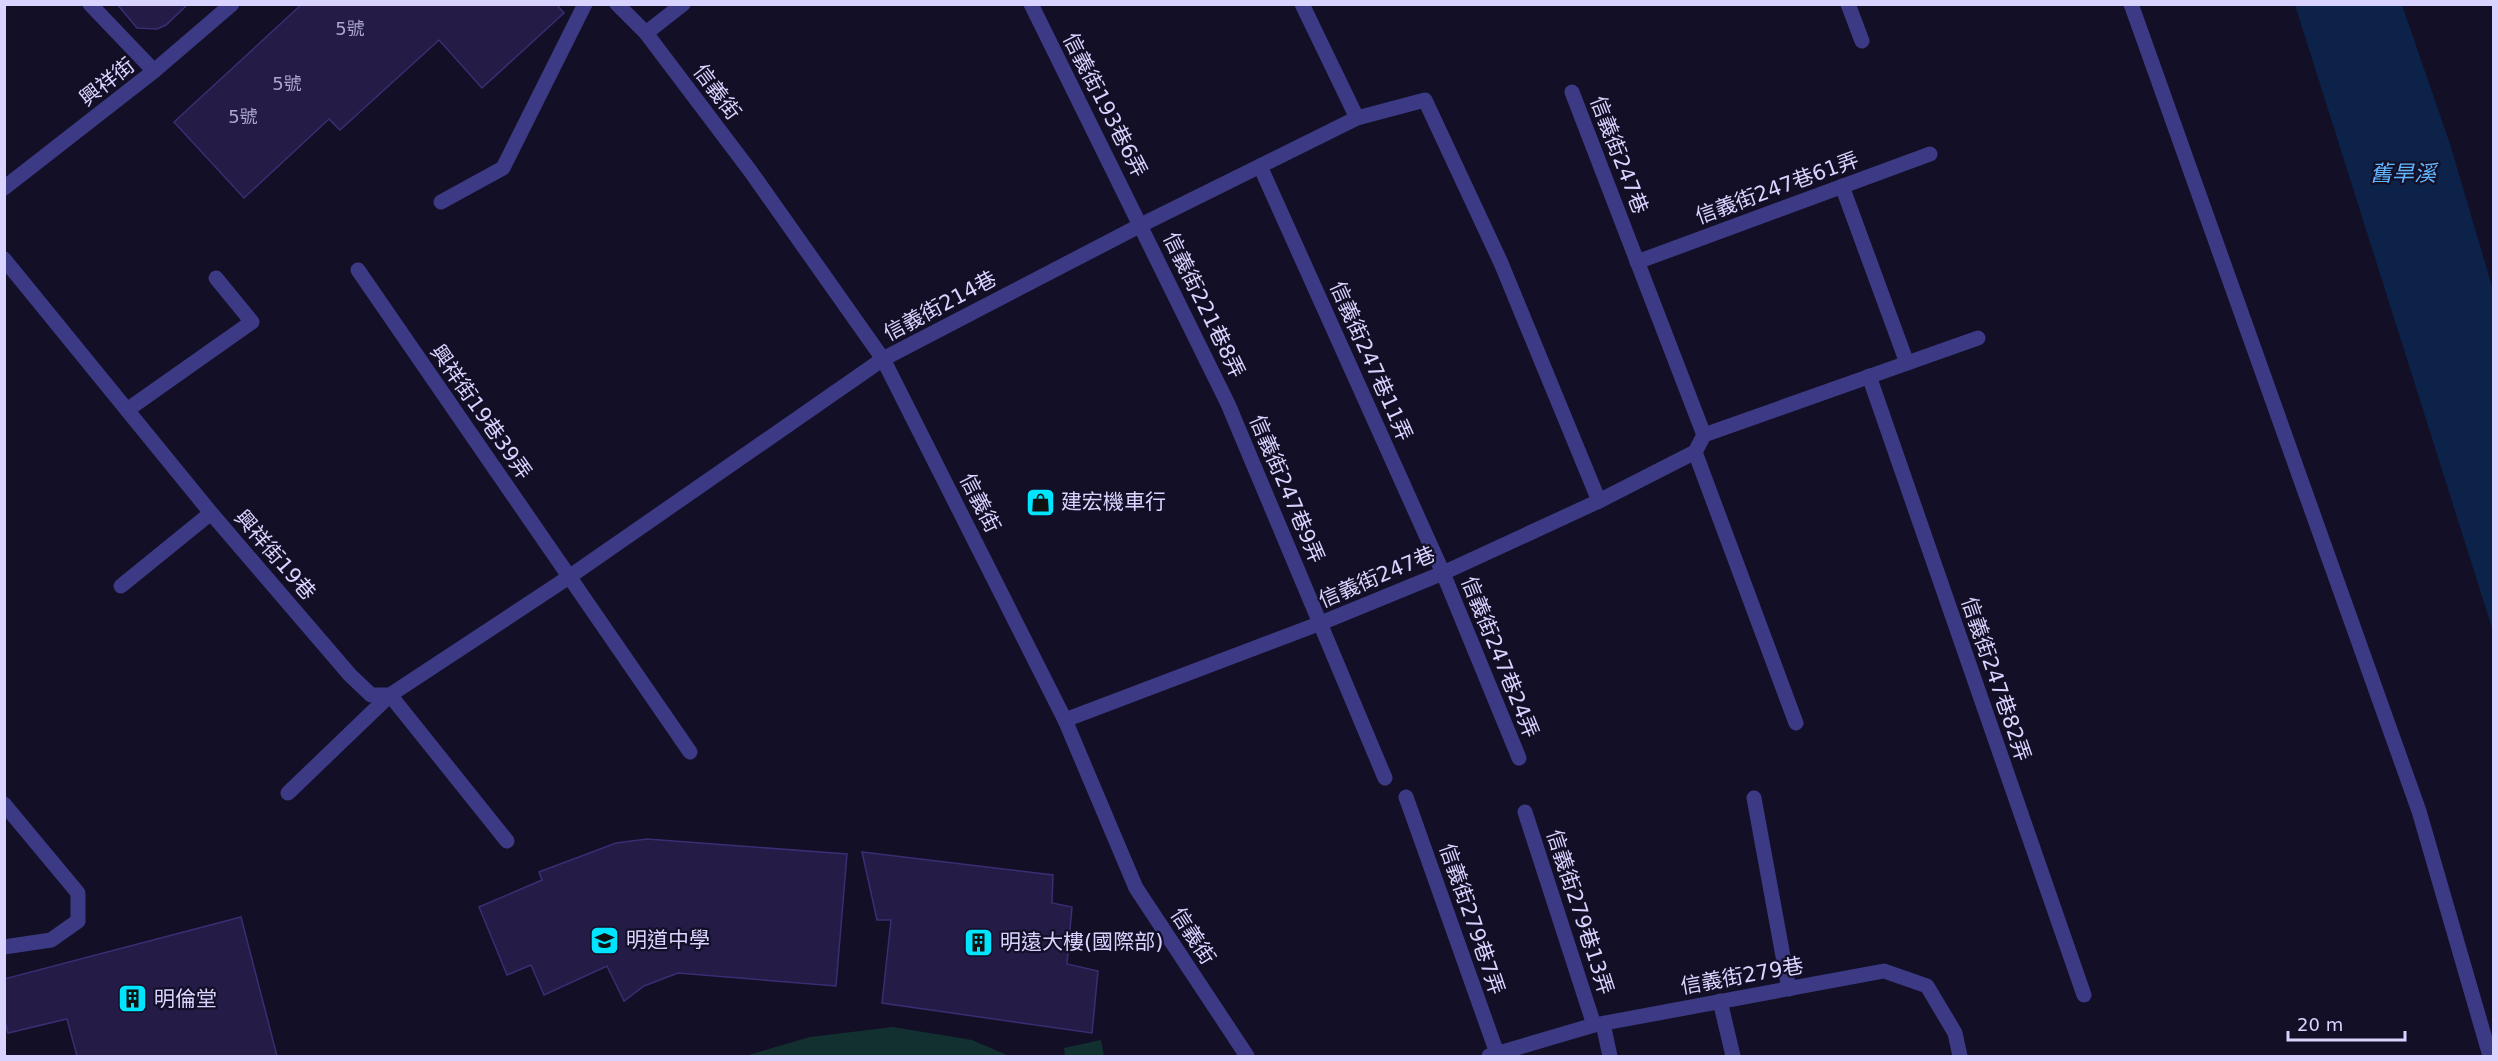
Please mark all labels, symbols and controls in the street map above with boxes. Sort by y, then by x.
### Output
house number: 5號 [335,18,365,39]
street label: 信義街193巷6弄 [1058,29,1152,181]
street label: 興祥街 [75,53,139,111]
street label: 信義街 [688,60,746,124]
house number: 5號 [272,73,302,94]
street label: 信義街247巷 [1586,93,1652,217]
house number: 5號 [228,106,258,127]
street label: 信義街247巷61弄 [1692,147,1862,229]
water label: 舊旱溪 [2370,161,2439,186]
street label: 信義街221巷8弄 [1158,229,1250,381]
street label: 信義街214巷 [880,266,1000,346]
street label: 信義街247巷11弄 [1325,278,1417,444]
street label: 興祥街19巷39弄 [426,340,536,484]
street label: 信義街247巷9弄 [1245,411,1329,567]
street label: 信義街 [955,469,1005,537]
shop icon: 建宏機車行 [1024,486,1056,518]
place label: 建宏機車行 [1061,490,1166,514]
street label: 興祥街19巷 [230,505,320,605]
street label: 信義街247巷 [1315,542,1439,612]
street label: 信義街247巷24弄 [1457,573,1543,741]
street label: 信義街247巷82弄 [1957,594,2035,764]
street label: 信義街279巷13弄 [1542,827,1618,997]
street label: 信義街279巷7弄 [1435,840,1509,998]
street label: 信義街 [1166,903,1220,969]
school or university icon: 明道中學 [589,924,621,956]
building icon: 明遠大樓(國際部) [963,926,995,958]
place label: 明道中學 [626,928,710,952]
place label: 明遠大樓(國際部) [1000,930,1163,954]
street label: 信義街279巷 [1679,953,1805,999]
building icon: 明倫堂 [117,983,149,1015]
place label: 明倫堂 [154,987,217,1011]
scale bar [2288,1004,2405,1042]
text: 20 m [2297,1014,2343,1035]

